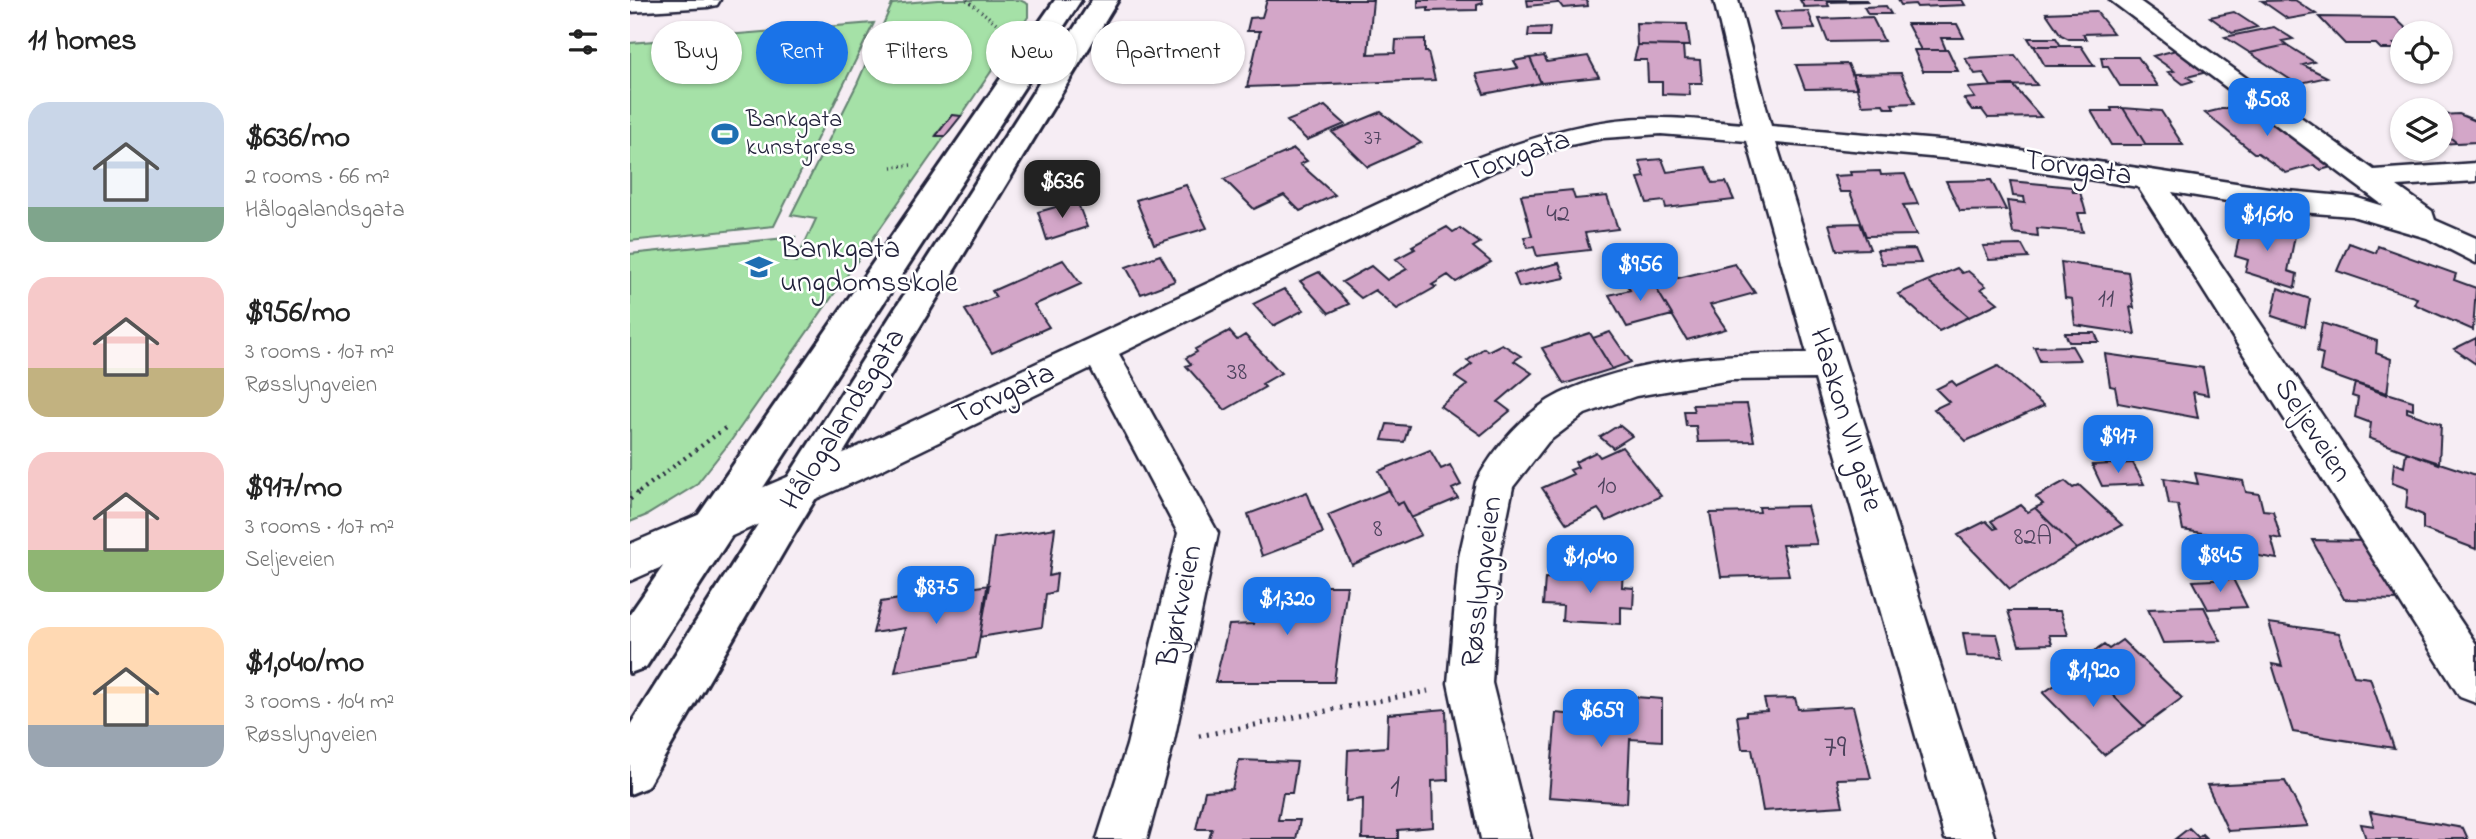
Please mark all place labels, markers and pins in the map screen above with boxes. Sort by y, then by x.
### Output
pin: $508 [2226,78,2308,138]
place label: Bankgata kunstgress [745,103,856,166]
sports icon: Bankgata kunstgress [710,119,740,149]
pin: $636 [1021,160,1103,220]
pin: $1,610 [2210,194,2324,253]
place label: Bankgata ungdomsskole [779,228,959,306]
pin: $956 [1599,244,1681,303]
school or university icon: Bankgata ungdomsskole [744,252,774,282]
pin: $917 [2077,416,2159,475]
pin: $845 [2179,534,2261,594]
pin: $1,040 [1533,536,1647,595]
pin: $875 [895,566,977,626]
pin: $1,320 [1230,578,1344,637]
pin: $1,920 [2036,650,2150,709]
pin: $659 [1560,690,1642,749]

